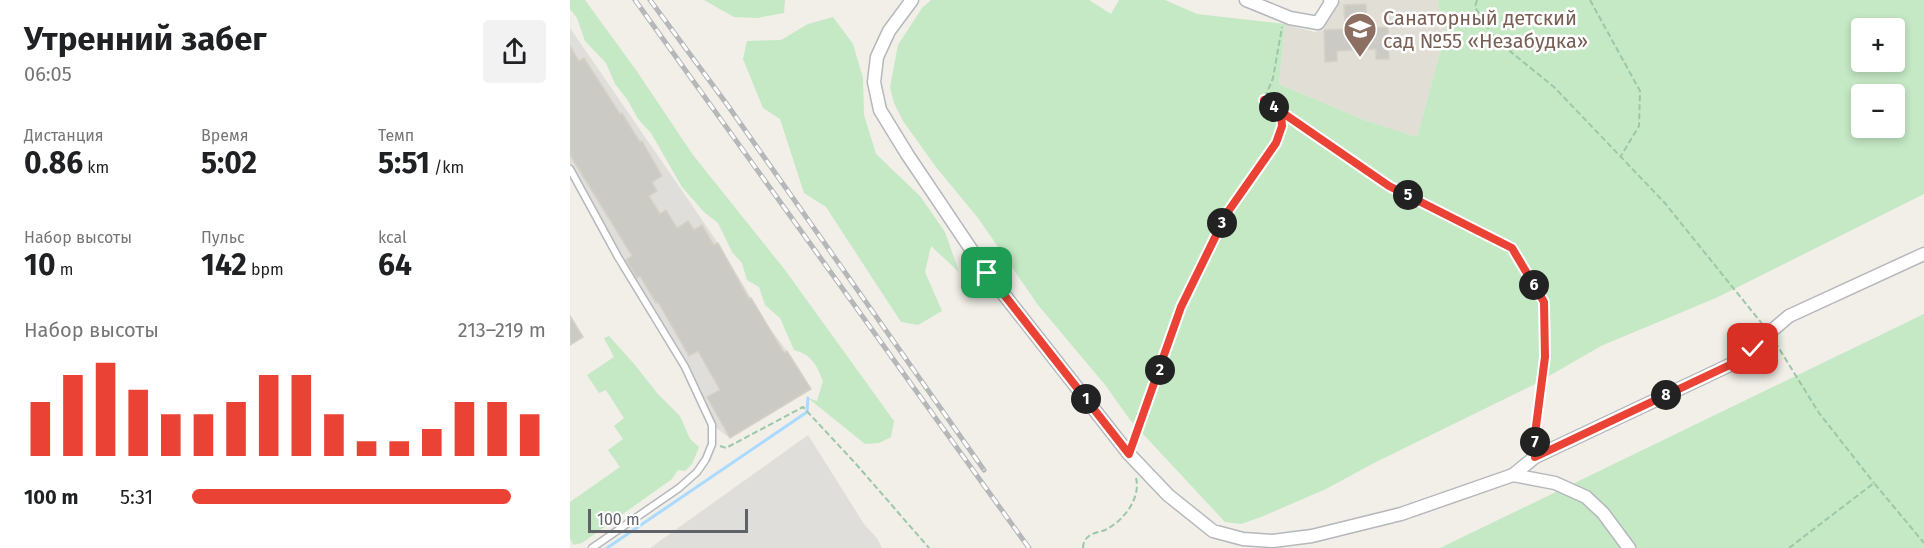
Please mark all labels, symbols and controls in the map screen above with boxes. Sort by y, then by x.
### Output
place label: Санаторный детский сад №55 «Незабудка» [1383,6,1588,53]
school or university icon: Санаторный детский сад №55 «Незабудка» [1342,11,1378,58]
map controls [1851,18,1905,138]
button: + [1851,18,1905,72]
text: Утренний забег [24,19,267,59]
button: share [483,20,546,83]
text: 06:05 [24,62,72,86]
button: − [1851,84,1905,138]
pin: 4 [1259,92,1289,122]
text: 4 [1269,97,1279,116]
text: Дистанция [24,126,104,145]
text: Время [201,126,249,145]
text: Темп [378,126,414,145]
text: 0.86 [24,145,83,181]
text: 5:02 [201,145,257,181]
text: 5:51 [378,145,430,181]
text: km [83,158,109,177]
text: /km [430,158,464,177]
pin: 5 [1393,180,1423,210]
text: 5 [1404,185,1412,204]
pin: 3 [1207,208,1237,238]
text: 3 [1218,213,1226,232]
text: Набор высоты [24,228,132,247]
text: Пульс [201,228,245,247]
text: kcal [378,228,407,247]
text: 10 [24,247,55,283]
text: 142 [201,247,247,283]
text: 64 [378,247,412,283]
pin [961,247,1012,298]
icon: arrive [970,256,1003,289]
text: m [55,260,73,279]
text: bpm [247,260,284,279]
pin: 6 [1519,270,1549,300]
text: 6 [1529,275,1539,294]
text: Набор высоты [24,318,159,342]
text: 213–219 m [458,318,546,342]
pin [1727,323,1778,374]
icon: check [1736,332,1769,365]
pin: 2 [1145,355,1175,385]
text: 2 [1156,360,1164,379]
pin: 8 [1651,380,1681,410]
pin: 1 [1071,384,1101,414]
text: 8 [1661,385,1671,404]
text: 1 [1082,389,1090,408]
pin: 7 [1520,427,1550,457]
text: 7 [1531,432,1539,451]
text: 100 m [24,485,78,509]
text: 5:31 [120,485,153,509]
scale bar [588,506,748,534]
text: 100 m [597,510,640,529]

